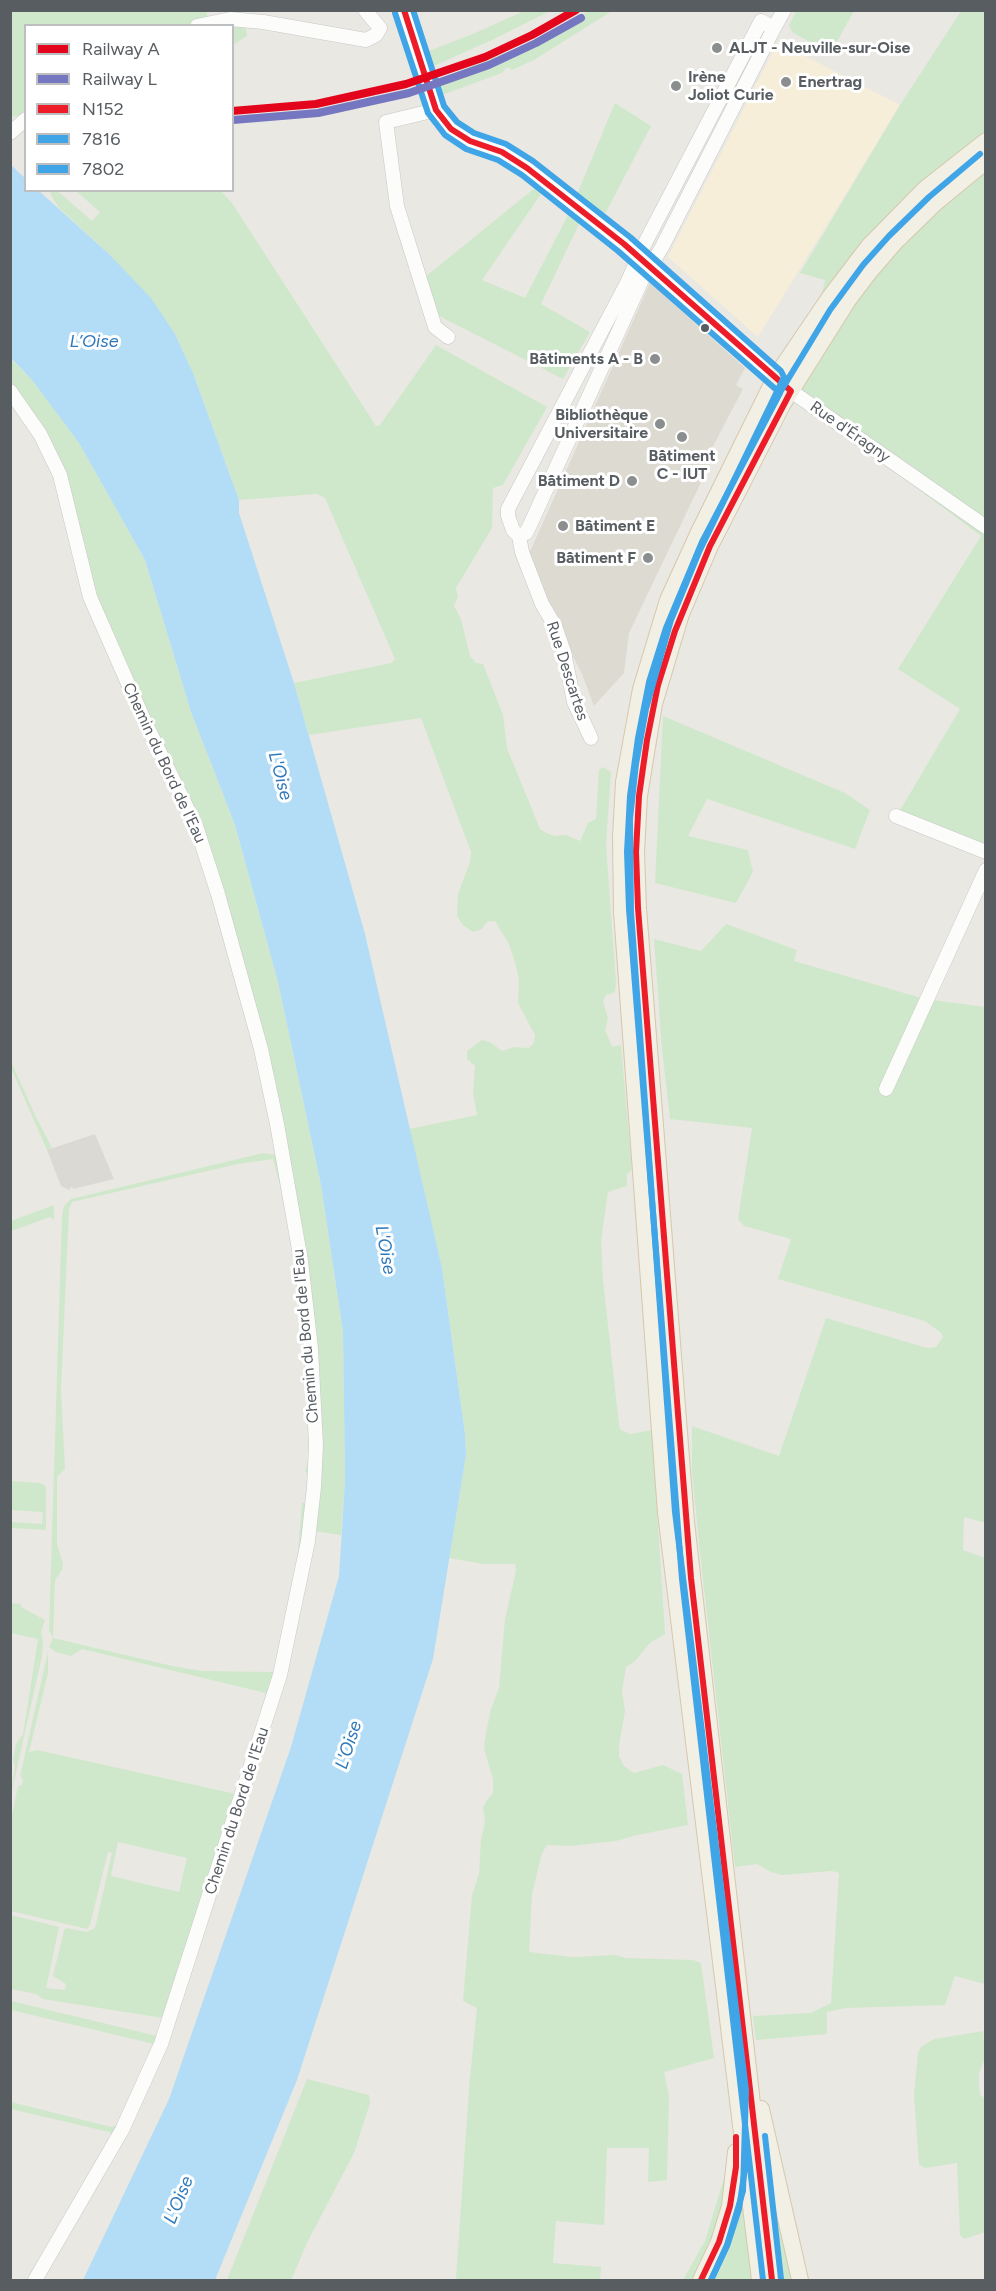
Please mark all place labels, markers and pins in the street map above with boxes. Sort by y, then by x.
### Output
place label: ALJT - Neuville-sur-Oise [729,38,910,58]
marker: ALJT - Neuville-sur-Oise [710,41,724,55]
place label: Irène Joliot Curie [688,67,774,105]
place label: Enertrag [798,72,862,92]
marker: Enertrag [779,75,793,89]
marker: Irène Joliot Curie [669,79,683,93]
unlabelled marker [699,322,711,334]
place label: Bâtiments A - B [529,349,643,369]
marker: Bâtiments A - B [648,352,662,366]
place label: Bibliothèque Universitaire [554,405,648,443]
marker: Bibliothèque Universitaire [653,417,667,431]
marker: Bâtiment C - IUT [675,430,689,444]
place label: Bâtiment C - IUT [648,446,716,484]
place label: Bâtiment D [538,471,620,491]
marker: Bâtiment D [625,474,639,488]
place label: Bâtiment E [575,516,655,536]
marker: Bâtiment E [556,519,570,533]
place label: Bâtiment F [556,548,636,568]
marker: Bâtiment F [641,551,655,565]

